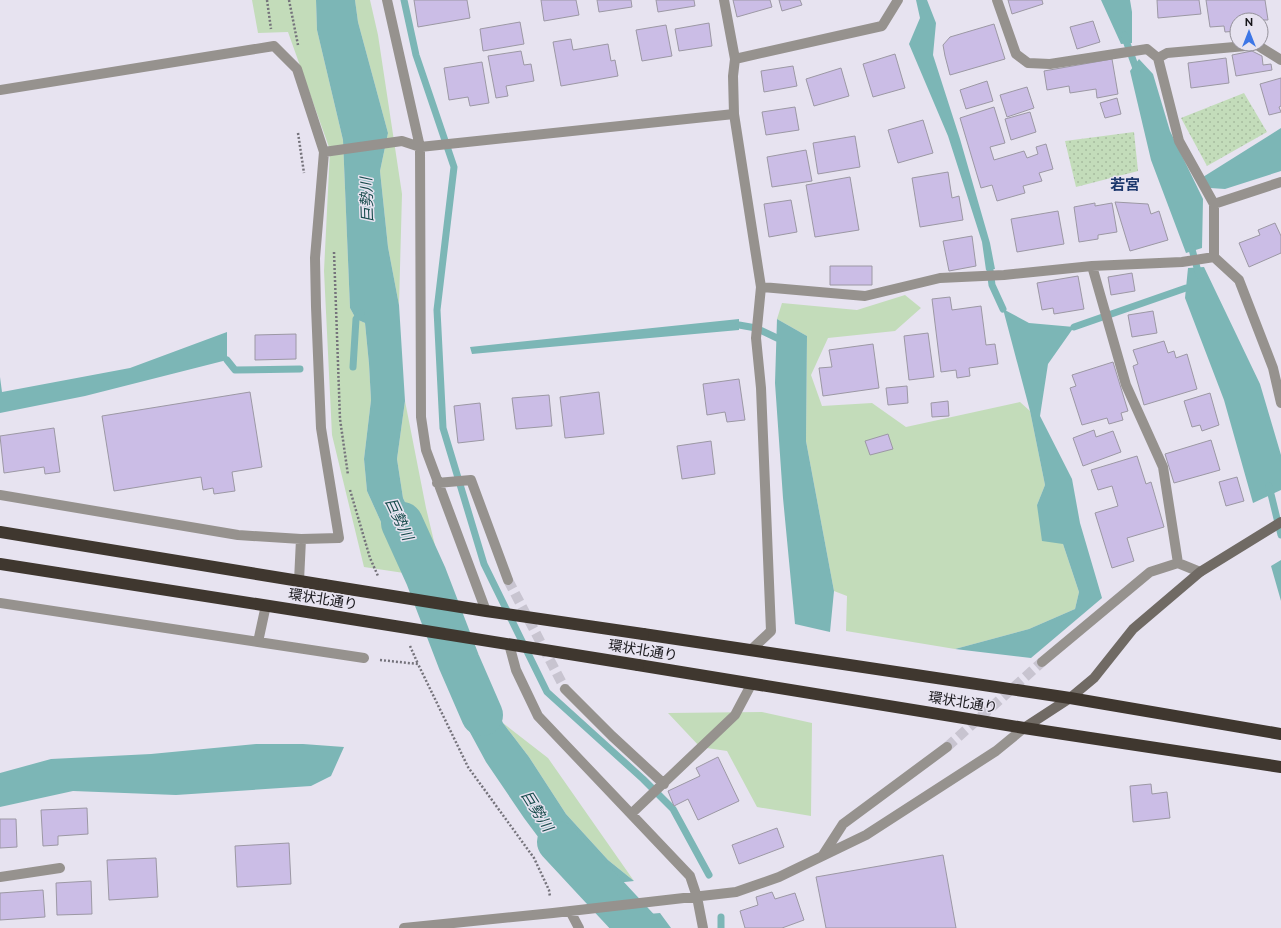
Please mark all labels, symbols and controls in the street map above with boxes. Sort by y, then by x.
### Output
north arrow [1229,12,1269,52]
text: N [1245,16,1253,29]
water label: 巨勢川 [357,175,377,223]
district label: 若宮 [1110,176,1140,194]
water label: 巨勢川 [381,495,418,545]
street label: 環状北通り [287,586,359,612]
street label: 環状北通り [607,637,679,663]
street label: 環状北通り [927,689,999,715]
water label: 巨勢川 [517,787,558,837]

